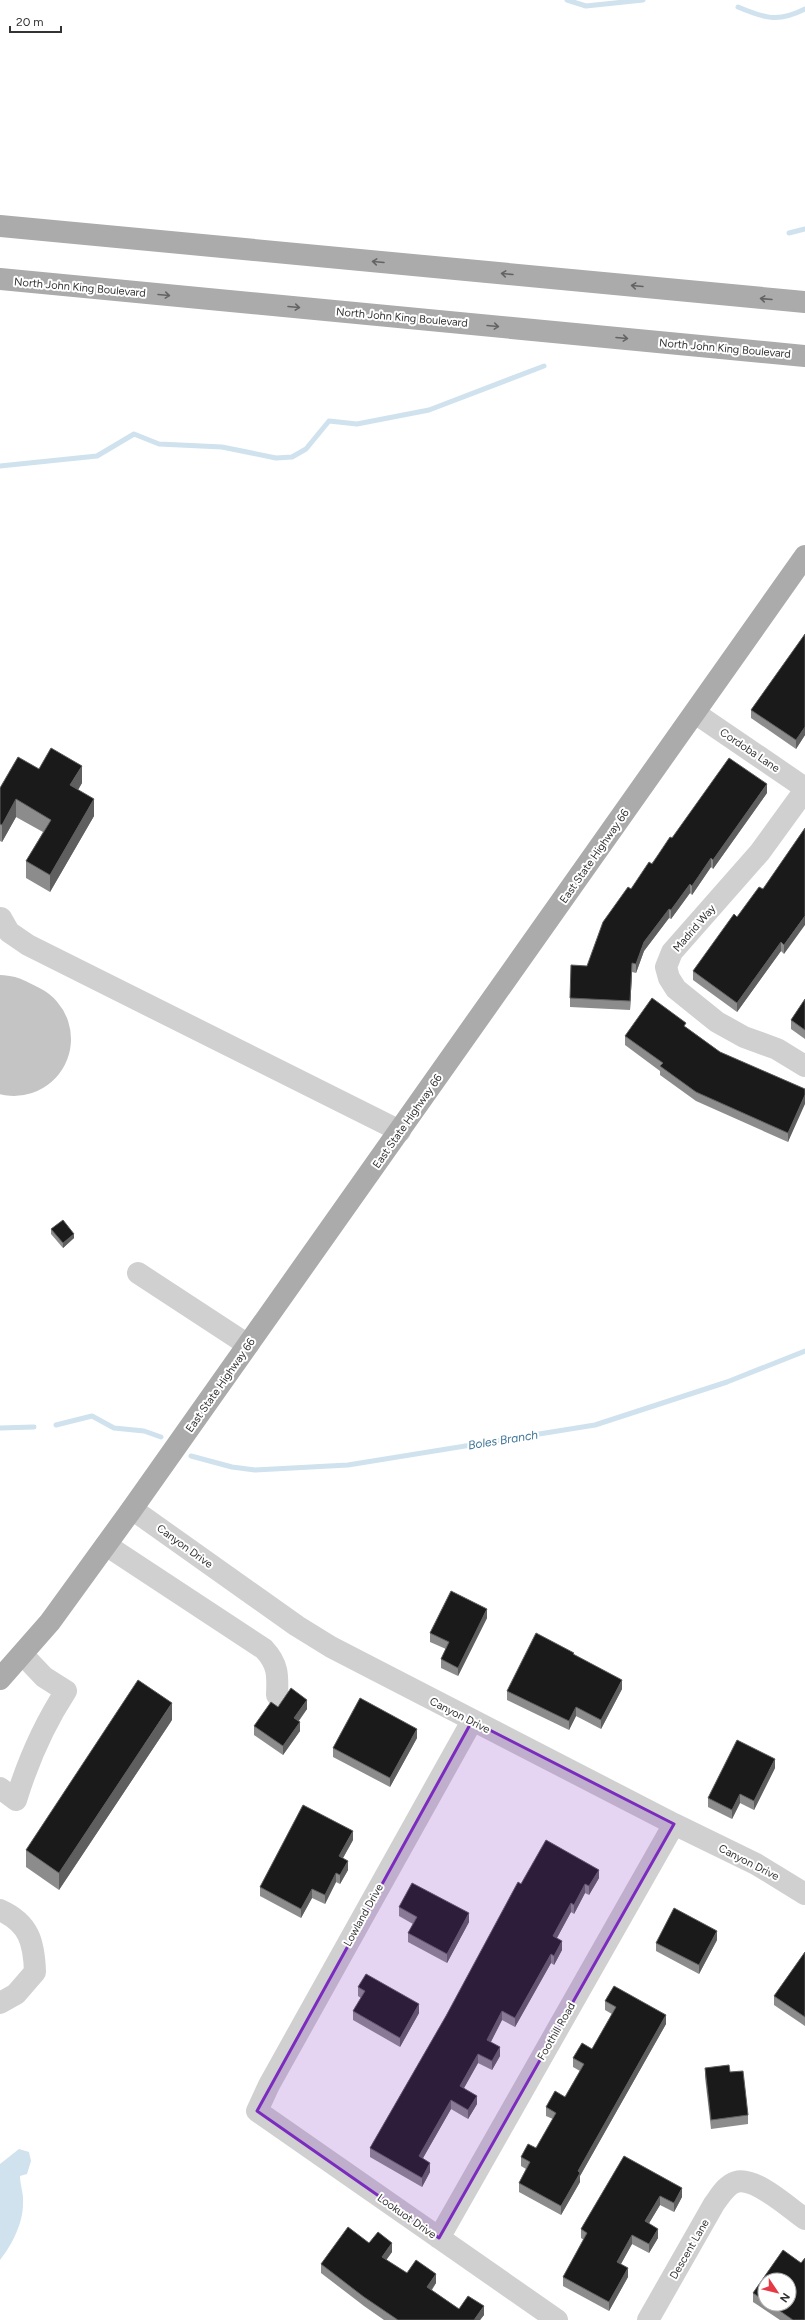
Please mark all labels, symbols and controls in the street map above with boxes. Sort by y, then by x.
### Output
scale bar [10,8,61,34]
text: 20 m [16,15,44,29]
one-way arrow [372,258,385,266]
one-way arrow [501,270,514,278]
street label: North John King Boulevard [14,275,146,300]
one-way arrow [631,283,644,290]
one-way arrow [157,291,170,299]
one-way arrow [760,295,773,302]
one-way arrow [287,303,300,311]
street label: North John King Boulevard [336,305,468,330]
one-way arrow [486,322,499,330]
one-way arrow [615,335,628,342]
street label: North John King Boulevard [659,336,791,361]
street label: Cordoba Lane [717,726,782,775]
street label: East State Highway 66 [557,807,632,906]
street label: Madrid Way [670,902,719,955]
street label: East State Highway 66 [370,1072,445,1171]
street label: East State Highway 66 [183,1336,258,1435]
water label: Boles Branch [467,1428,539,1452]
street label: Canyon Drive [154,1522,215,1571]
street label: Canyon Drive [427,1695,492,1736]
street label: Canyon Drive [716,1842,781,1883]
street label: Lowland Drive [341,1882,386,1949]
street label: Foothill Road [535,2000,578,2062]
street label: Lookuot Drive [375,2191,439,2241]
street label: Descent Lane [667,2217,712,2282]
north arrow [757,2272,797,2312]
text: N [777,2290,793,2305]

